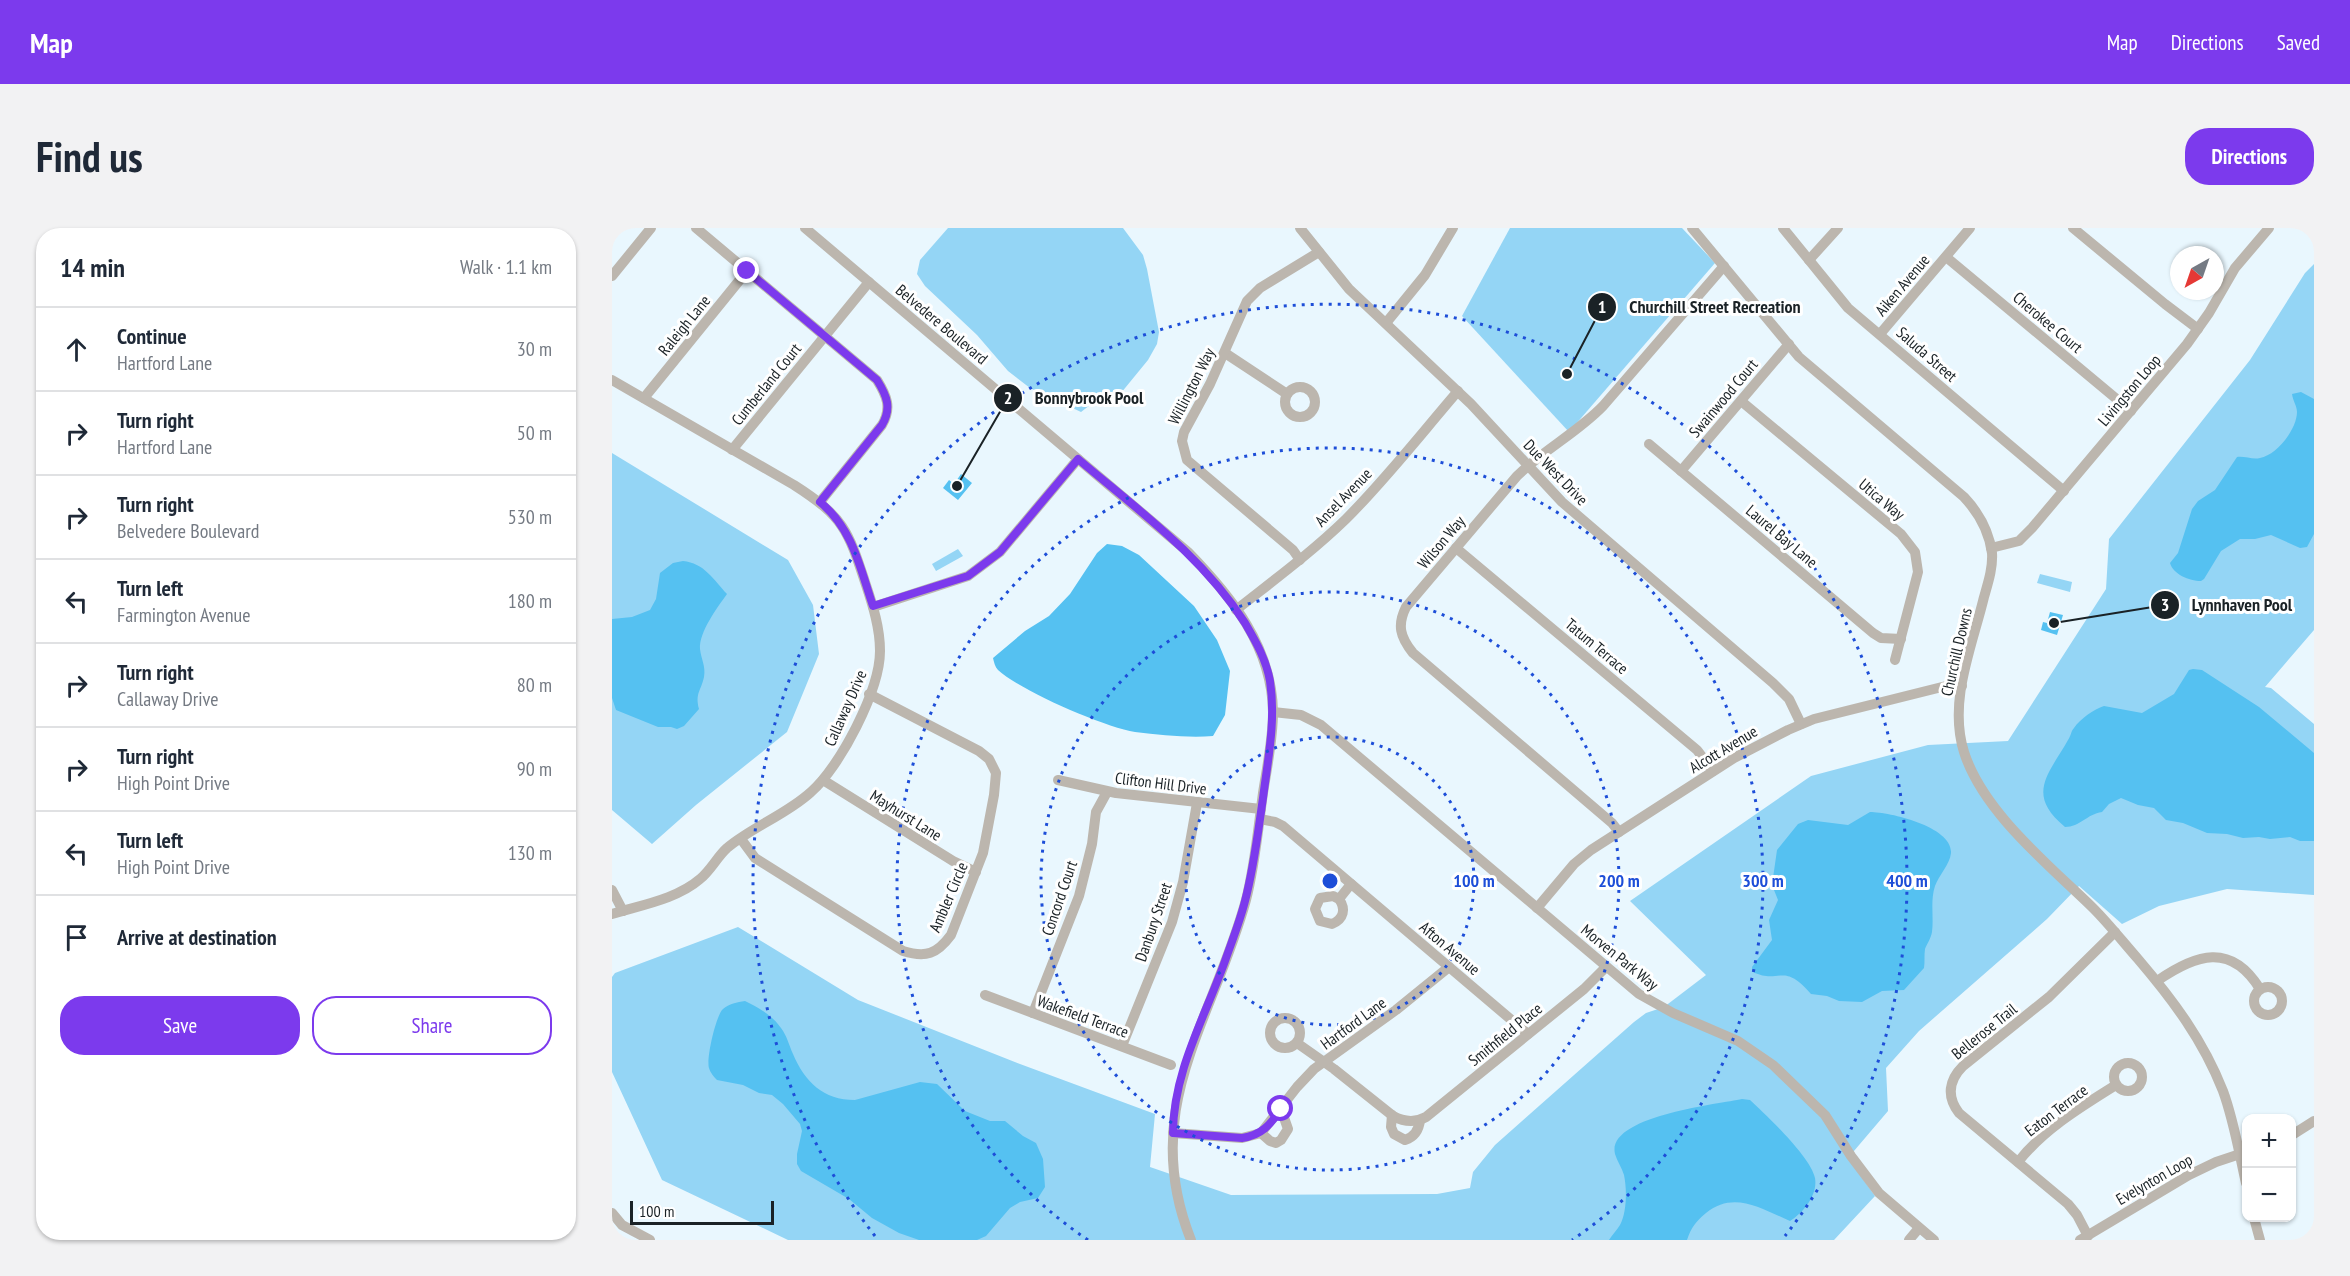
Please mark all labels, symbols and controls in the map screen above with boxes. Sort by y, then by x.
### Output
text: Map [30,24,73,61]
text: Map [2107,29,2138,56]
text: Directions [2171,29,2244,56]
text: Saved [2277,29,2320,56]
button: Directions [2185,128,2314,185]
text: Find us [36,129,143,184]
north arrow [2170,246,2224,300]
street label: Aiken Avenue [1871,250,1933,320]
text: 14 min [60,251,125,284]
text: Walk · 1.1 km [460,254,552,280]
route end [733,257,759,283]
street label: Belvedere Boulevard [892,280,992,368]
street label: Cherokee Court [2009,287,2087,357]
callout: Churchill Street Recreation [1587,289,1812,325]
street label: Raleigh Lane [654,291,714,359]
text: 1 [1598,295,1606,318]
text: Churchill Street Recreation [1629,295,1801,318]
text: Continue [117,322,187,350]
street label: Saluda Street [1893,322,1962,386]
icon: ahead [60,333,93,366]
text: 30 m [517,336,552,362]
street label: Cumberland Court [727,338,806,429]
street label: Willington Way [1163,344,1219,428]
text: Hartford Lane [117,350,212,376]
street label: Livingston Loop [2093,350,2165,430]
street label: Swainwood Court [1684,354,1762,441]
callout: Bonnybrook Pool [993,380,1156,416]
text: 2 [1004,386,1012,409]
text: Bonnybrook Pool [1035,386,1144,409]
text: Turn right [117,406,194,434]
icon: right [60,417,93,450]
text: 50 m [517,420,552,446]
text: Hartford Lane [117,434,212,460]
street label: Due West Drive [1520,435,1592,509]
street label: Ansel Avenue [1310,464,1376,530]
street label: Utica Way [1855,474,1909,524]
text: Turn right [117,490,194,518]
street label: Laurel Bay Lane [1742,500,1822,572]
icon: right [60,501,93,534]
text: 530 m [508,504,552,530]
street label: Wilson Way [1413,511,1469,573]
text: Belvedere Boulevard [117,518,259,544]
text: Turn left [117,574,183,602]
icon: left [60,585,93,618]
callout: Lynnhaven Pool [2150,587,2304,623]
text: 180 m [508,588,552,614]
text: 3 [2161,593,2169,616]
text: Lynnhaven Pool [2192,593,2293,616]
text: Farmington Avenue [117,602,251,628]
street label: Churchill Downs [1936,606,1976,698]
street label: Tatum Terrace [1561,614,1633,678]
text: Turn right [117,658,194,686]
street label: Callaway Drive [819,667,871,749]
icon: right [60,669,93,702]
text: 80 m [517,672,552,698]
text: Callaway Drive [117,686,219,712]
street label: Alcott Avenue [1685,721,1761,777]
text: Turn right [117,742,194,770]
icon: right [60,753,93,786]
text: 90 m [517,756,552,782]
street label: Clifton Hill Drive [1114,767,1208,799]
text: High Point Drive [117,770,230,796]
street label: Mayhurst Lane [867,785,945,845]
text: Turn left [117,826,183,854]
icon: left [60,837,93,870]
text: 130 m [508,840,552,866]
text: High Point Drive [117,854,230,880]
street label: Concord Court [1037,857,1081,938]
street label: Ambler Circle [924,859,972,935]
text: 100 m [1453,869,1495,892]
text: 200 m [1598,869,1640,892]
text: 300 m [1742,869,1784,892]
text: 400 m [1886,869,1928,892]
centre of rings [1320,871,1340,891]
street label: Danbury Street [1130,879,1176,964]
street label: Afton Avenue [1416,917,1484,979]
street label: Morven Park Way [1577,920,1663,994]
icon: arrive [60,921,93,954]
text: Arrive at destination [117,923,277,951]
street label: Wakefield Terrace [1035,990,1131,1042]
street label: Hartford Lane [1316,993,1390,1053]
button: Save [60,996,300,1055]
button: Share [312,996,552,1055]
street label: Smithfield Place [1464,998,1546,1070]
street label: Bellerose Trail [1947,998,2021,1063]
street label: Eaton Terrace [2021,1080,2091,1140]
route start [1267,1095,1293,1121]
map controls [2242,1114,2296,1222]
button: + [2242,1114,2296,1168]
street label: Evelynton Loop [2112,1149,2196,1209]
button: − [2242,1168,2296,1222]
scale bar [630,1198,774,1226]
text: 100 m [639,1201,674,1221]

